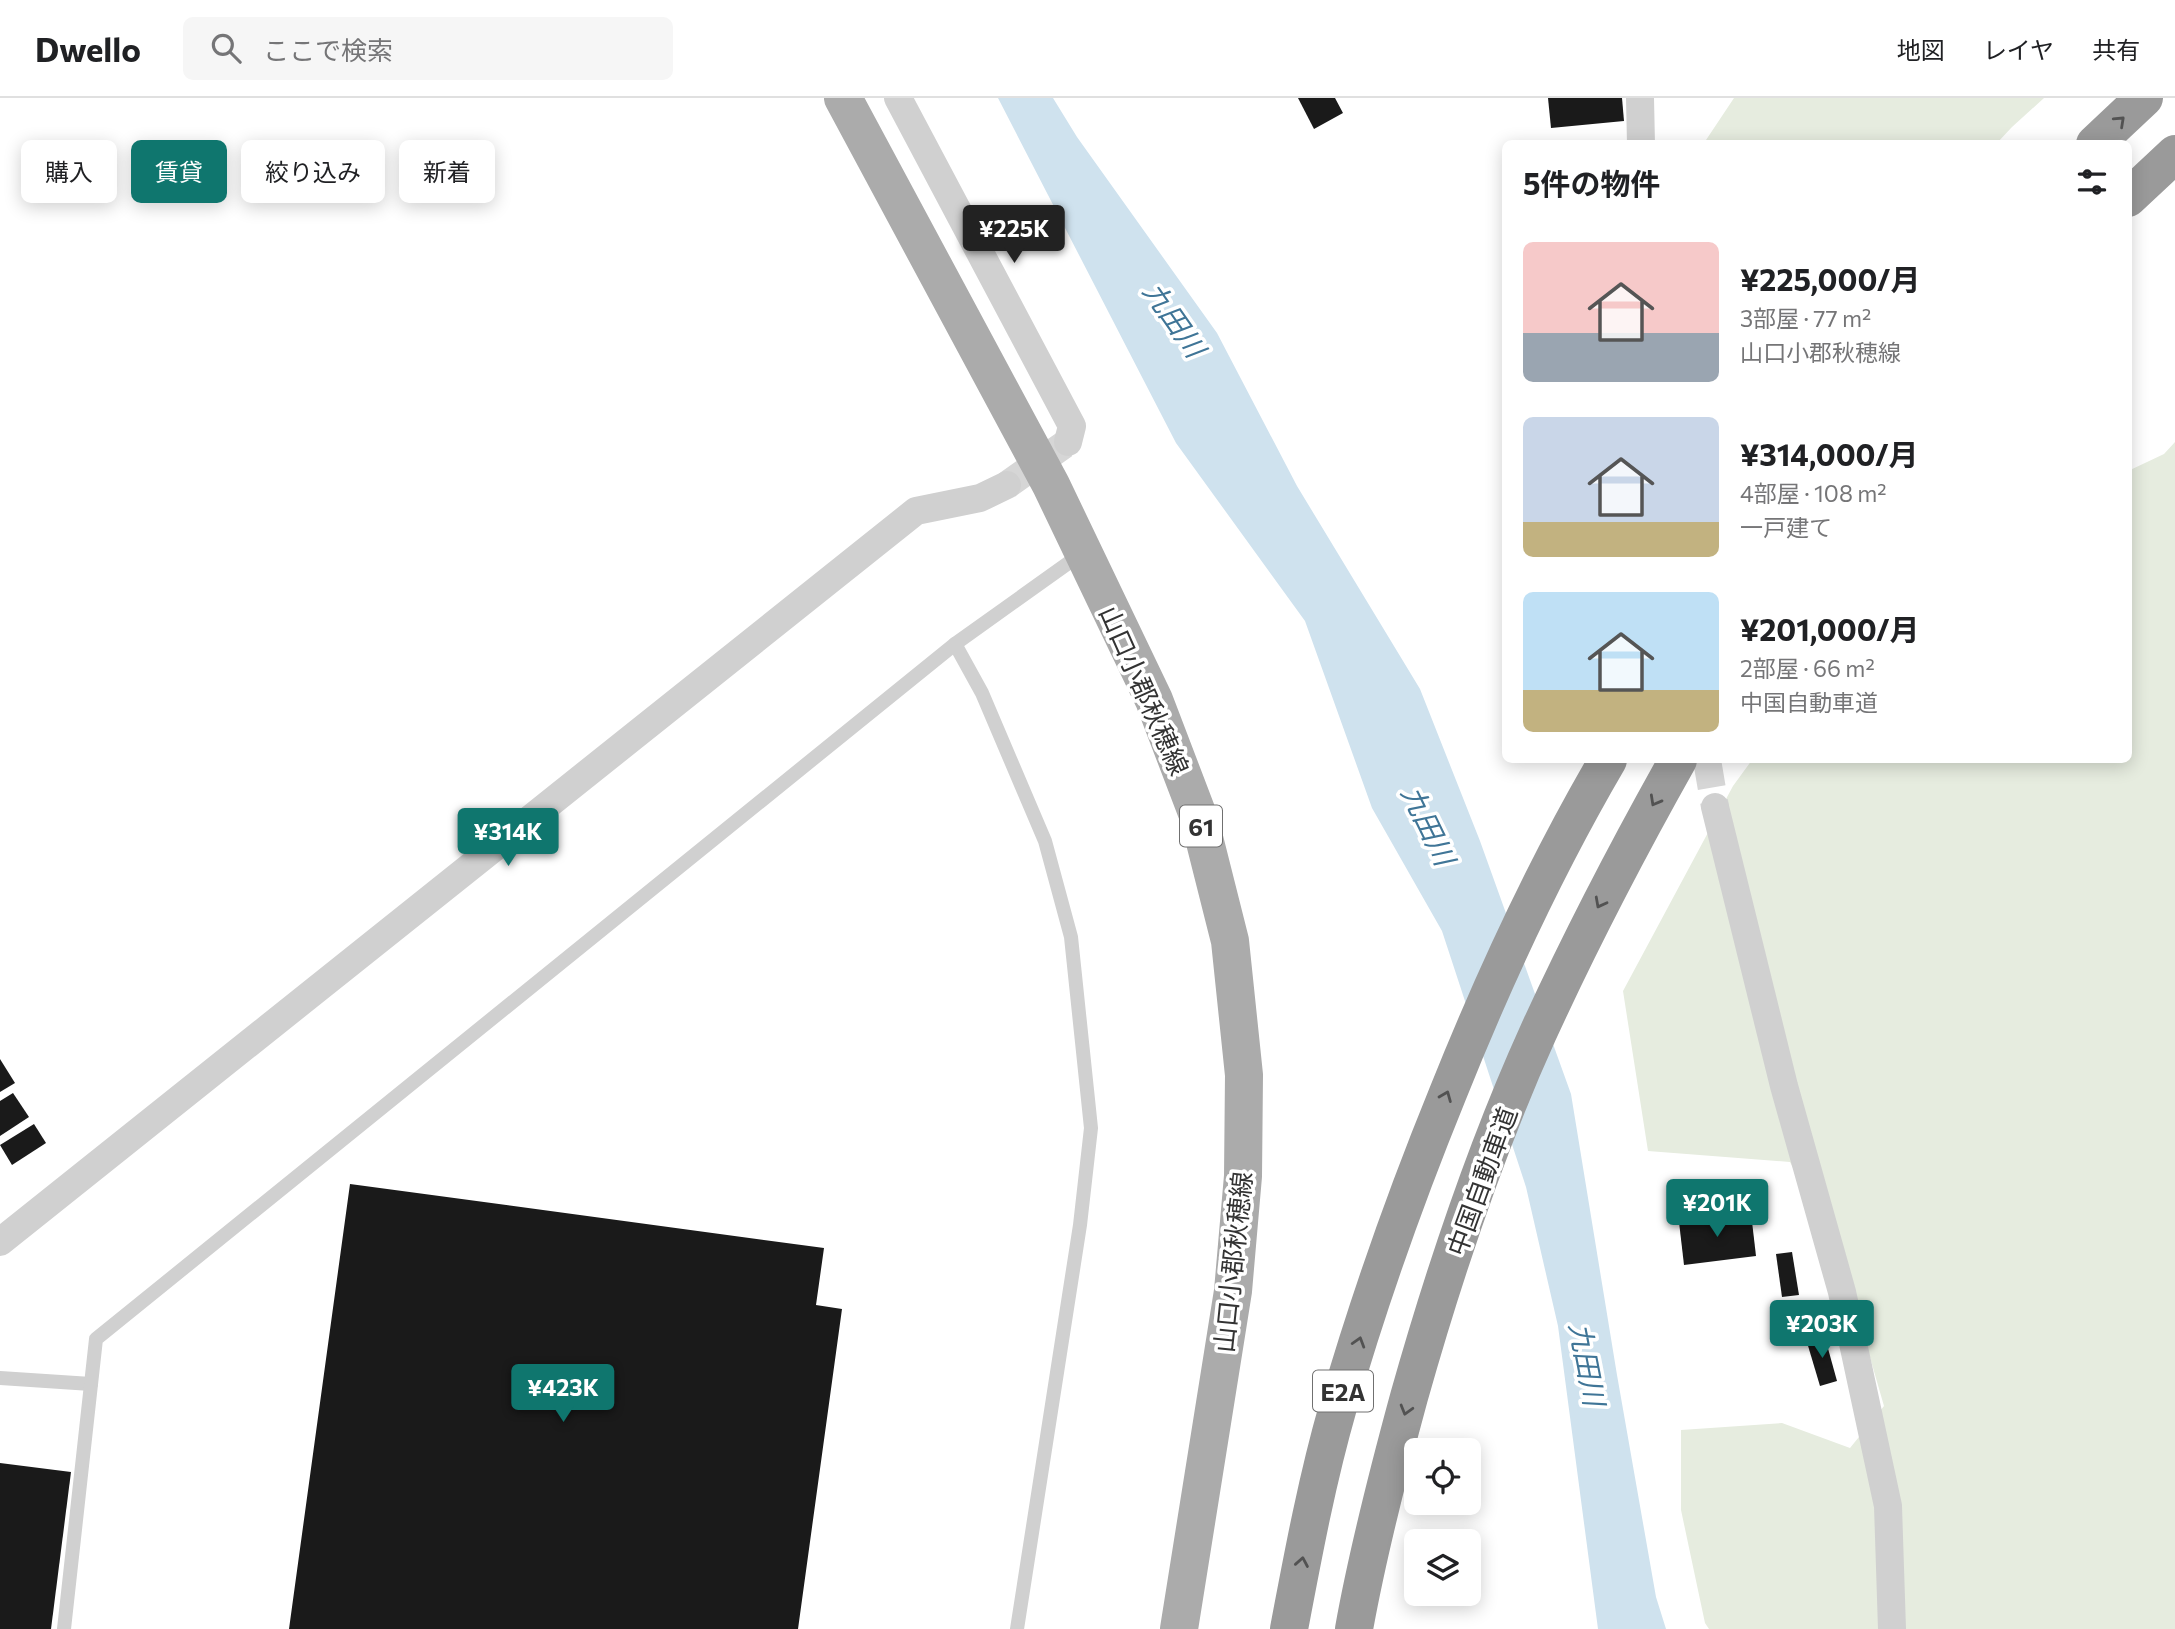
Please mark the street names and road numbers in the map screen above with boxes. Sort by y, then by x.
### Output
street label: 山口小郡秋穂線 [1094,601,1196,779]
road number: 61 [1180,806,1222,846]
street label: 中国自動車道 [1440,1102,1522,1260]
street label: 山口小郡秋穂線 [1207,1170,1257,1354]
road number: E2A [1313,1371,1373,1412]

